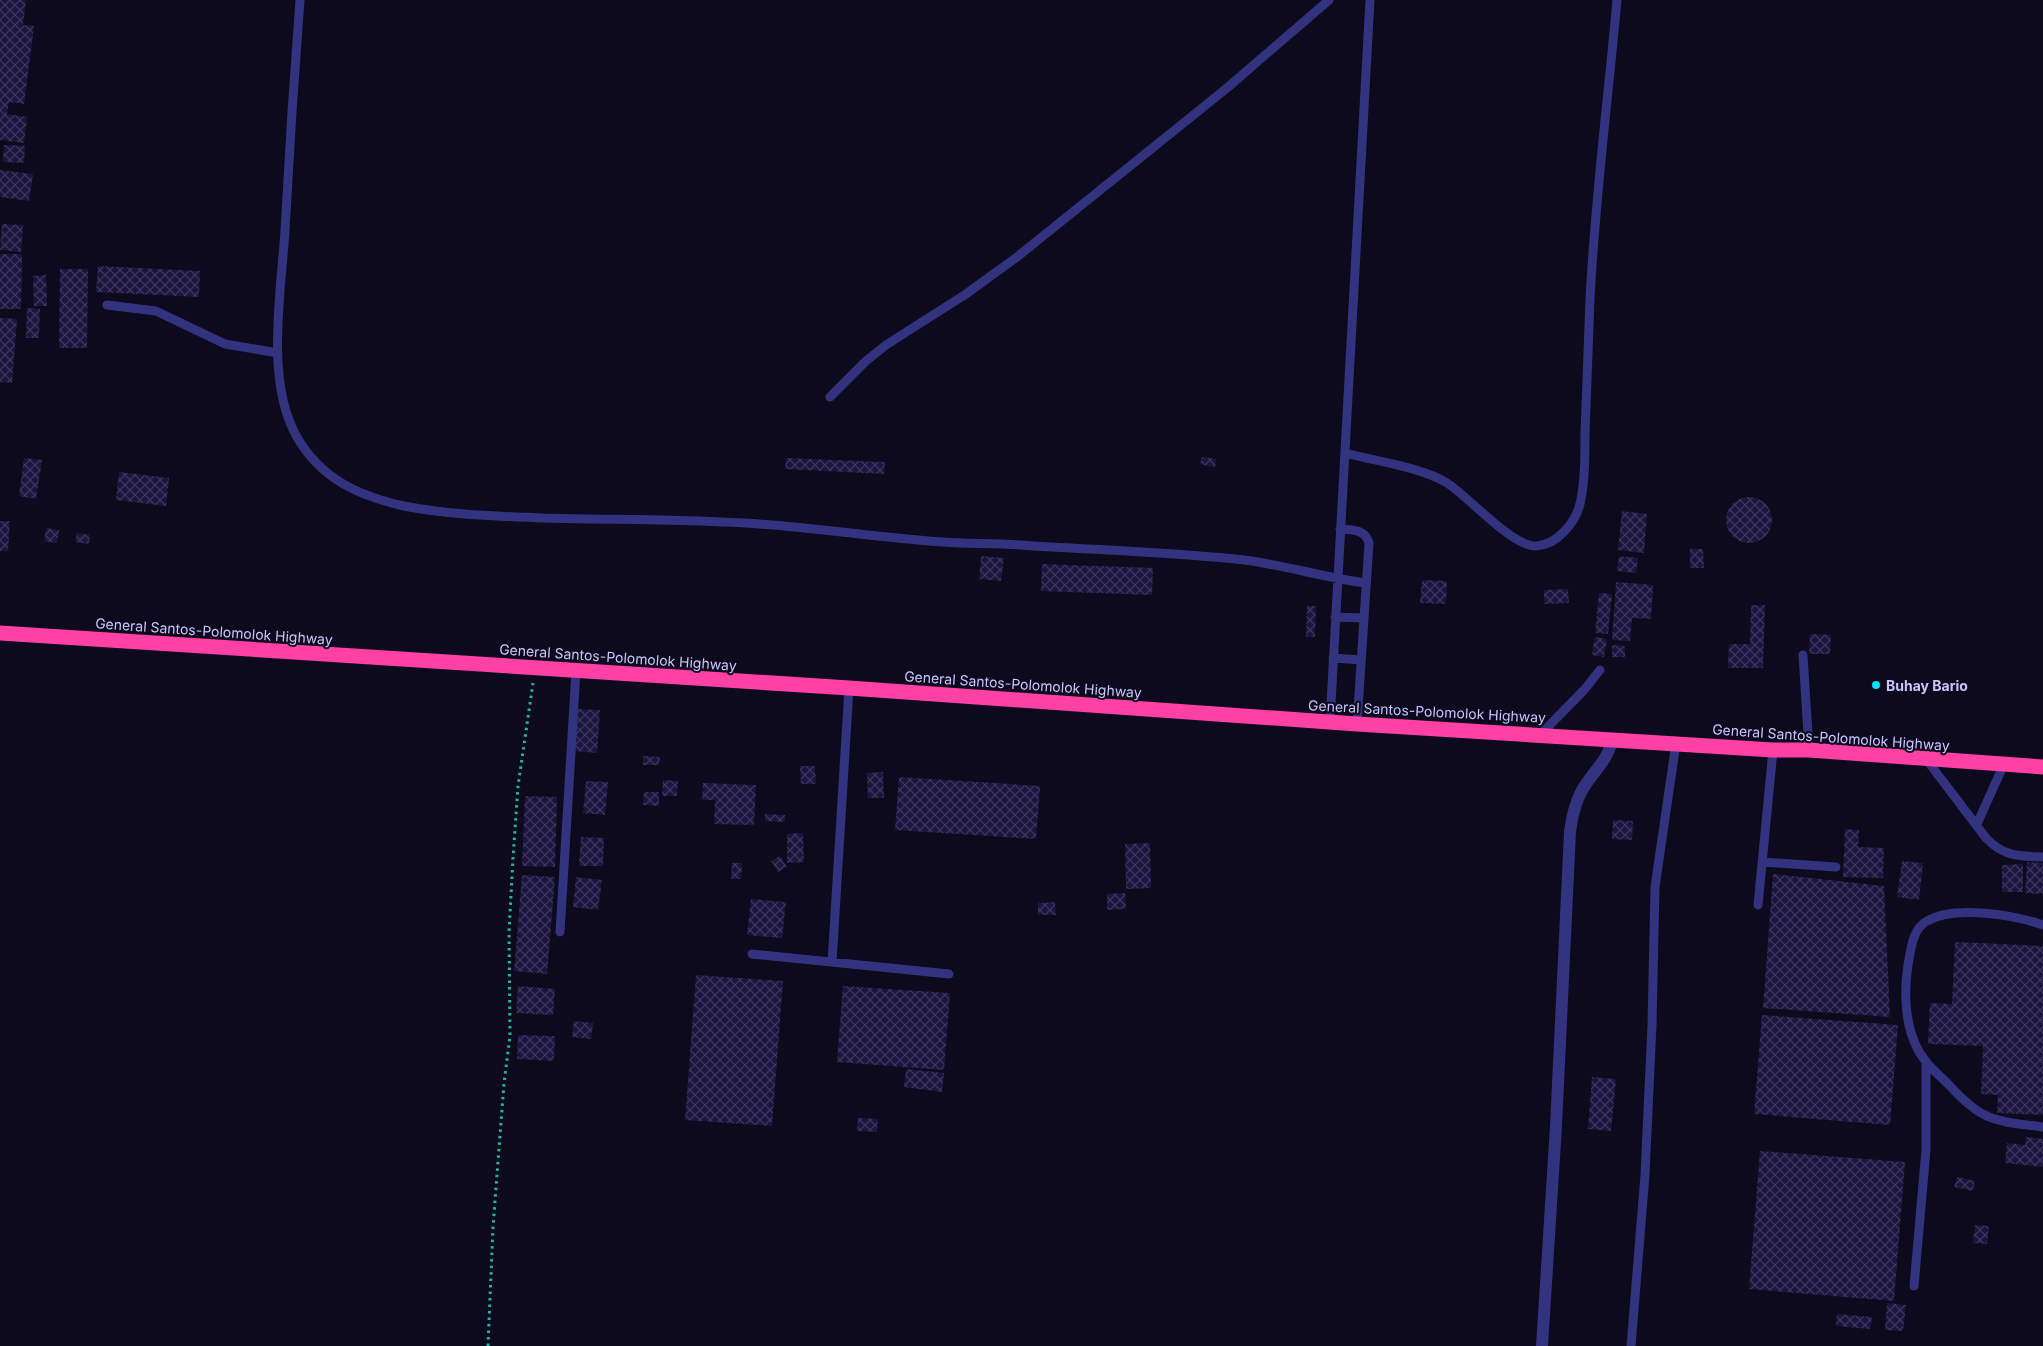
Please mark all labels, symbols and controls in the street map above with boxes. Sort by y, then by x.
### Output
street label: General Santos-Polomolok Highway [95,614,333,648]
street label: General Santos-Polomolok Highway [499,640,737,674]
street label: General Santos-Polomolok Highway [904,667,1142,701]
place label: Buhay Bario [1886,677,1968,694]
marker: Buhay Bario [1870,679,1882,691]
street label: General Santos-Polomolok Highway [1308,696,1546,726]
street label: General Santos-Polomolok Highway [1712,720,1950,754]

